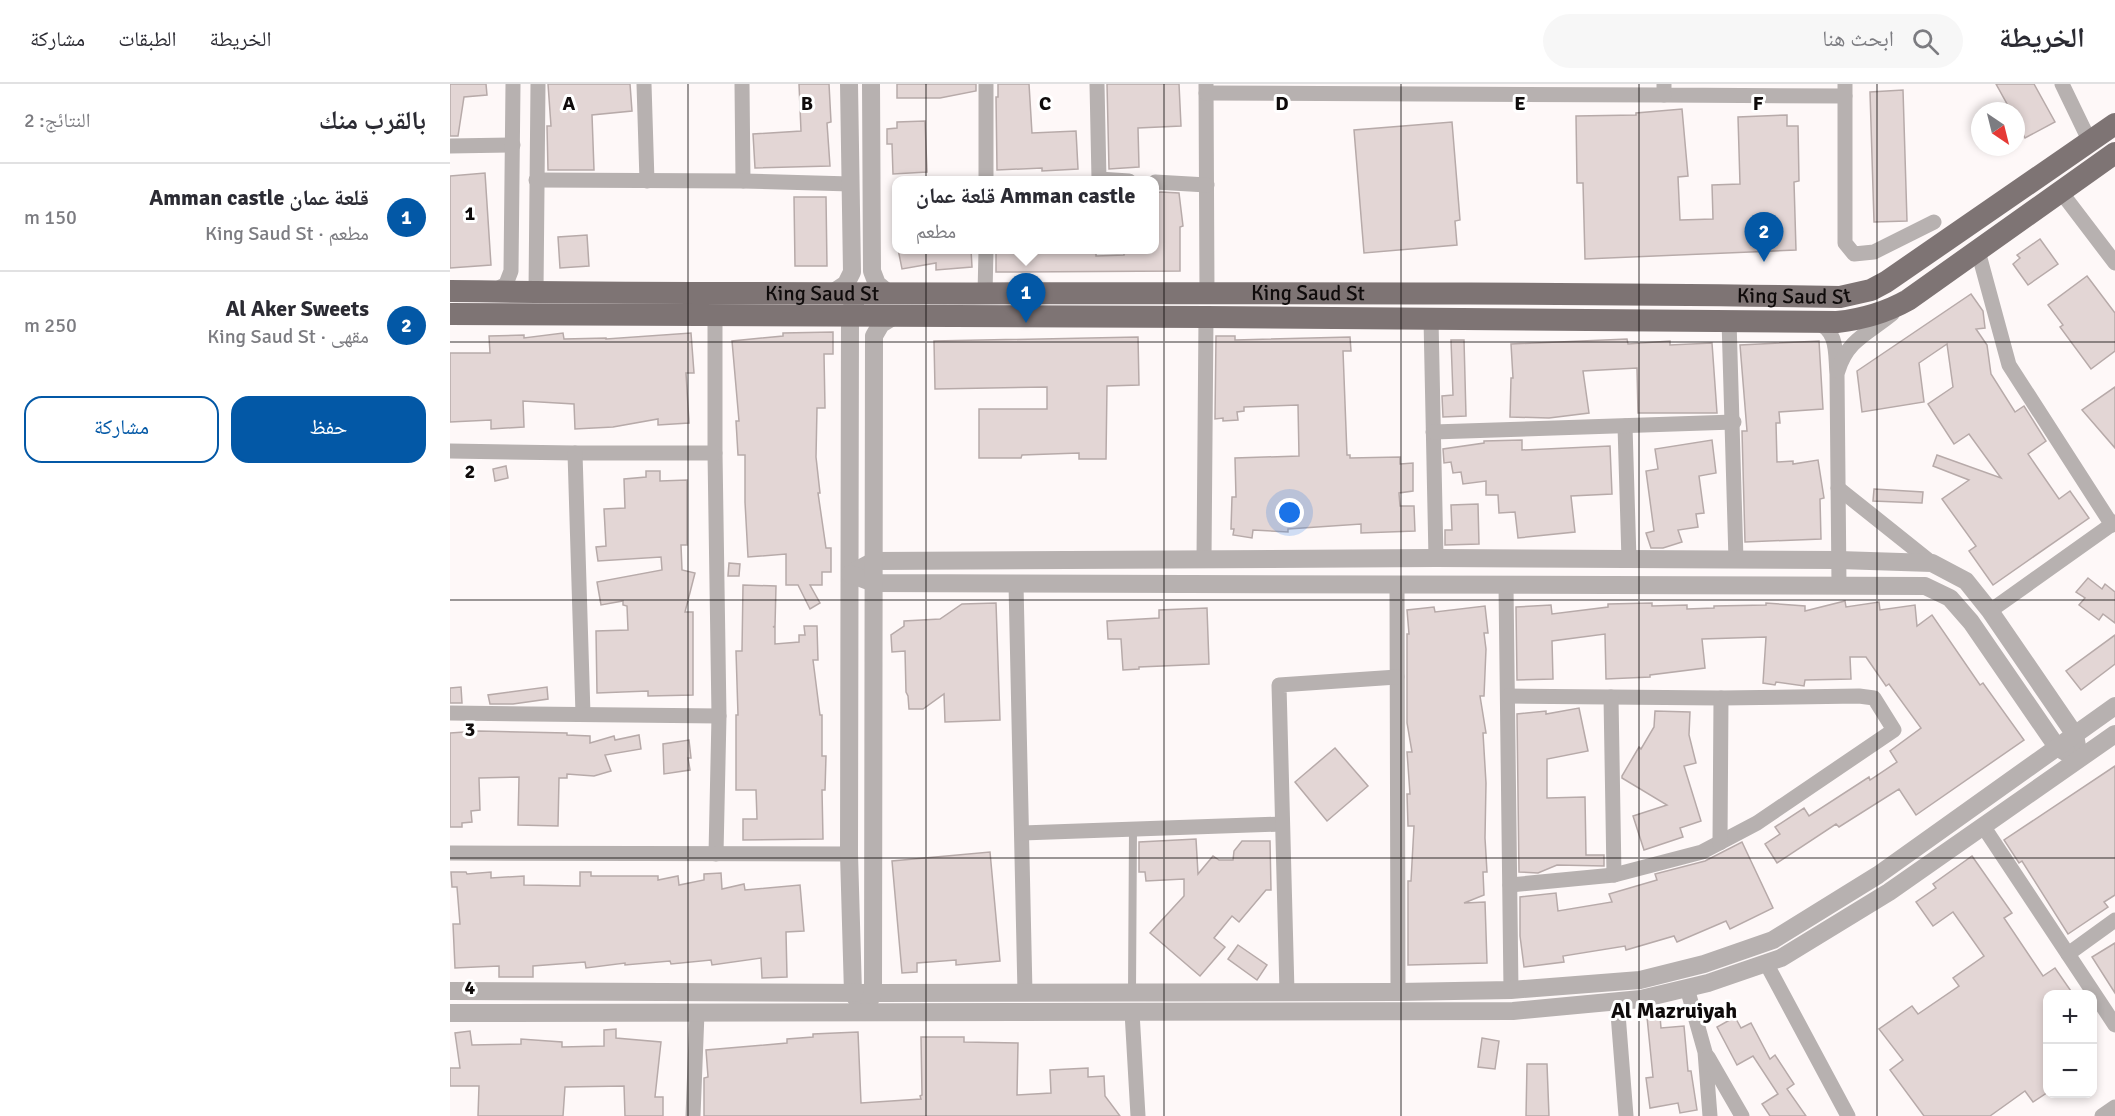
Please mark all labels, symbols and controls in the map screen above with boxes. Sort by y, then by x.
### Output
search box [1543,14,1963,68]
text: الخريطة [1999,21,2085,55]
text: ابحث هنا [1822,25,1894,52]
icon: search [1909,25,1942,58]
text: مشاركة [30,26,85,52]
text: الطبقات [118,26,177,52]
text: الخريطة [210,26,271,52]
text: A [563,91,576,116]
text: B [801,91,813,116]
text: C [1039,91,1051,116]
text: D [1275,91,1289,116]
text: E [1514,91,1526,116]
text: F [1753,91,1764,116]
north arrow [1971,102,2025,156]
text: بالقرب منك [319,105,426,137]
text: النتائج: 2 [24,108,91,133]
popup [892,176,1159,254]
text: قلعة عمان Amman castle [916,182,1135,209]
text: قلعة عمان Amman castle [149,184,369,211]
text: 1 [465,201,476,226]
text: 150 m [24,205,77,230]
text: 1 [401,205,412,230]
pin: 2 [1744,212,1784,262]
text: مطعم [916,219,956,244]
text: مطعم · King Saud St [205,221,369,246]
pin: 1 [1006,274,1046,323]
street label: King Saud St [765,280,879,306]
street label: King Saud St [1251,280,1365,306]
street label: King Saud St [1737,282,1854,310]
text: Al Aker Sweets [226,295,369,322]
text: 250 m [24,313,77,338]
text: 2 [401,313,412,338]
text: مقهى · King Saud St [207,324,369,349]
button: مشاركة [24,396,219,463]
button: حفظ [231,396,426,463]
text: 2 [465,459,475,484]
your location [1275,498,1304,527]
text: 3 [465,717,475,742]
text: 4 [465,975,476,1000]
map controls [2043,990,2097,1098]
button: + [2043,990,2097,1044]
district label: Al Mazruiyah [1611,997,1737,1024]
button: − [2043,1044,2097,1098]

